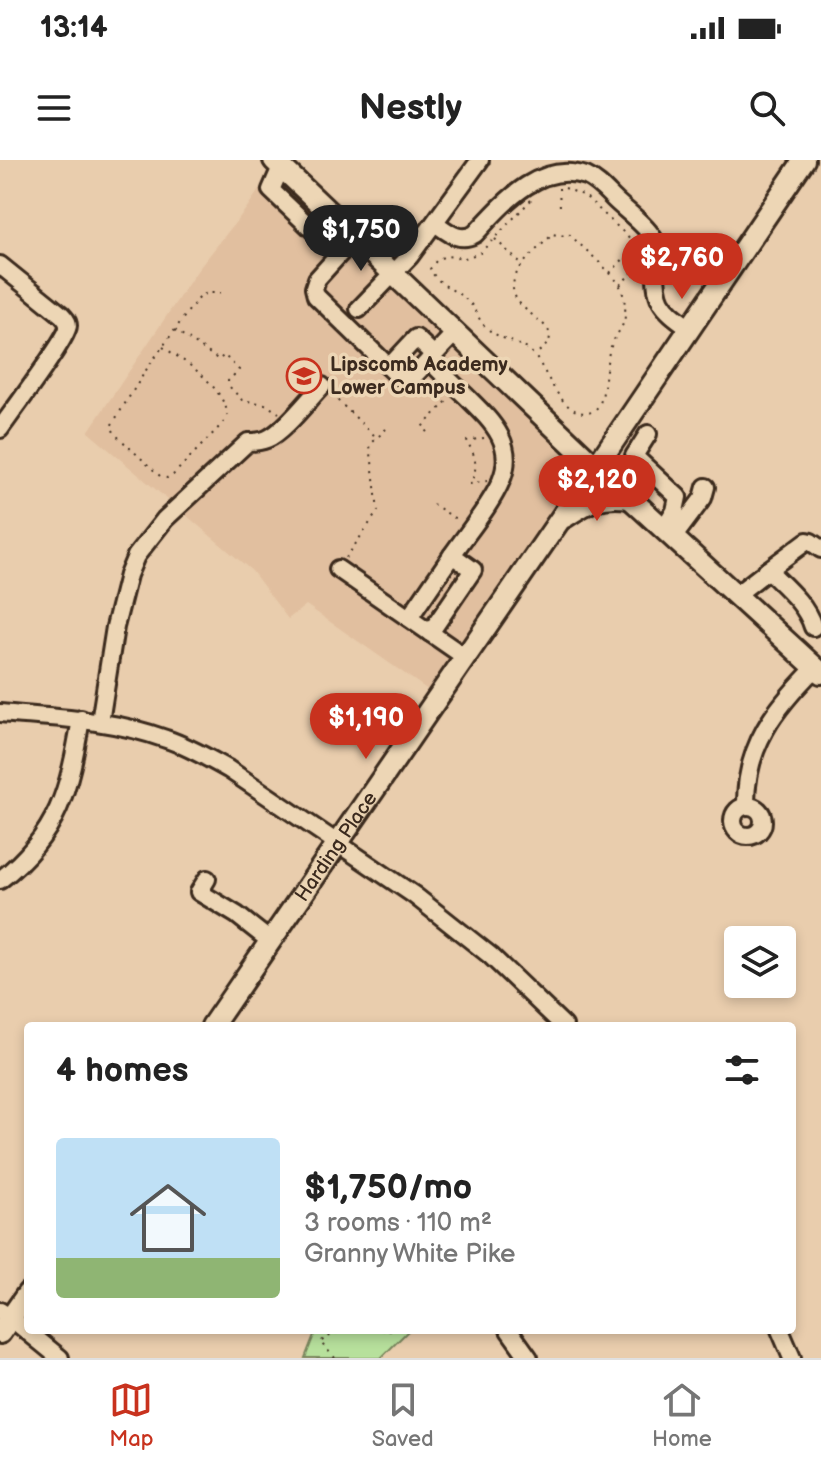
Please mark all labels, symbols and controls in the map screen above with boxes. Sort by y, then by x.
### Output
text: 13:14 [40,10,108,46]
icon: menu [32,86,76,130]
icon: search [745,86,789,130]
text: Nestly [359,87,462,130]
pin: $1,750 [296,205,426,273]
text: $1,750 [321,215,401,246]
pin: $2,760 [617,233,747,301]
text: $2,760 [640,243,724,274]
place label: Lipscomb Academy Lower Campus [330,353,509,400]
school or university icon: Lipscomb Academy Lower Campus [285,357,323,395]
pin: $2,120 [532,455,662,523]
text: $2,120 [557,465,637,496]
pin: $1,190 [301,693,431,761]
text: $1,190 [328,703,404,734]
street label: Harding Place [290,787,382,906]
map controls [724,926,796,998]
button: layers [724,926,796,998]
icon: filters [720,1048,764,1092]
text: 4 homes [56,1050,188,1091]
text: $1,750/mo [304,1167,472,1208]
icon: home [120,1170,216,1266]
text: 3 rooms · 110 m² [304,1208,492,1239]
text: Granny White Pike [304,1239,515,1270]
tab: Map [109,1378,153,1453]
tab: Saved [372,1378,434,1453]
tab: Home [652,1378,712,1453]

